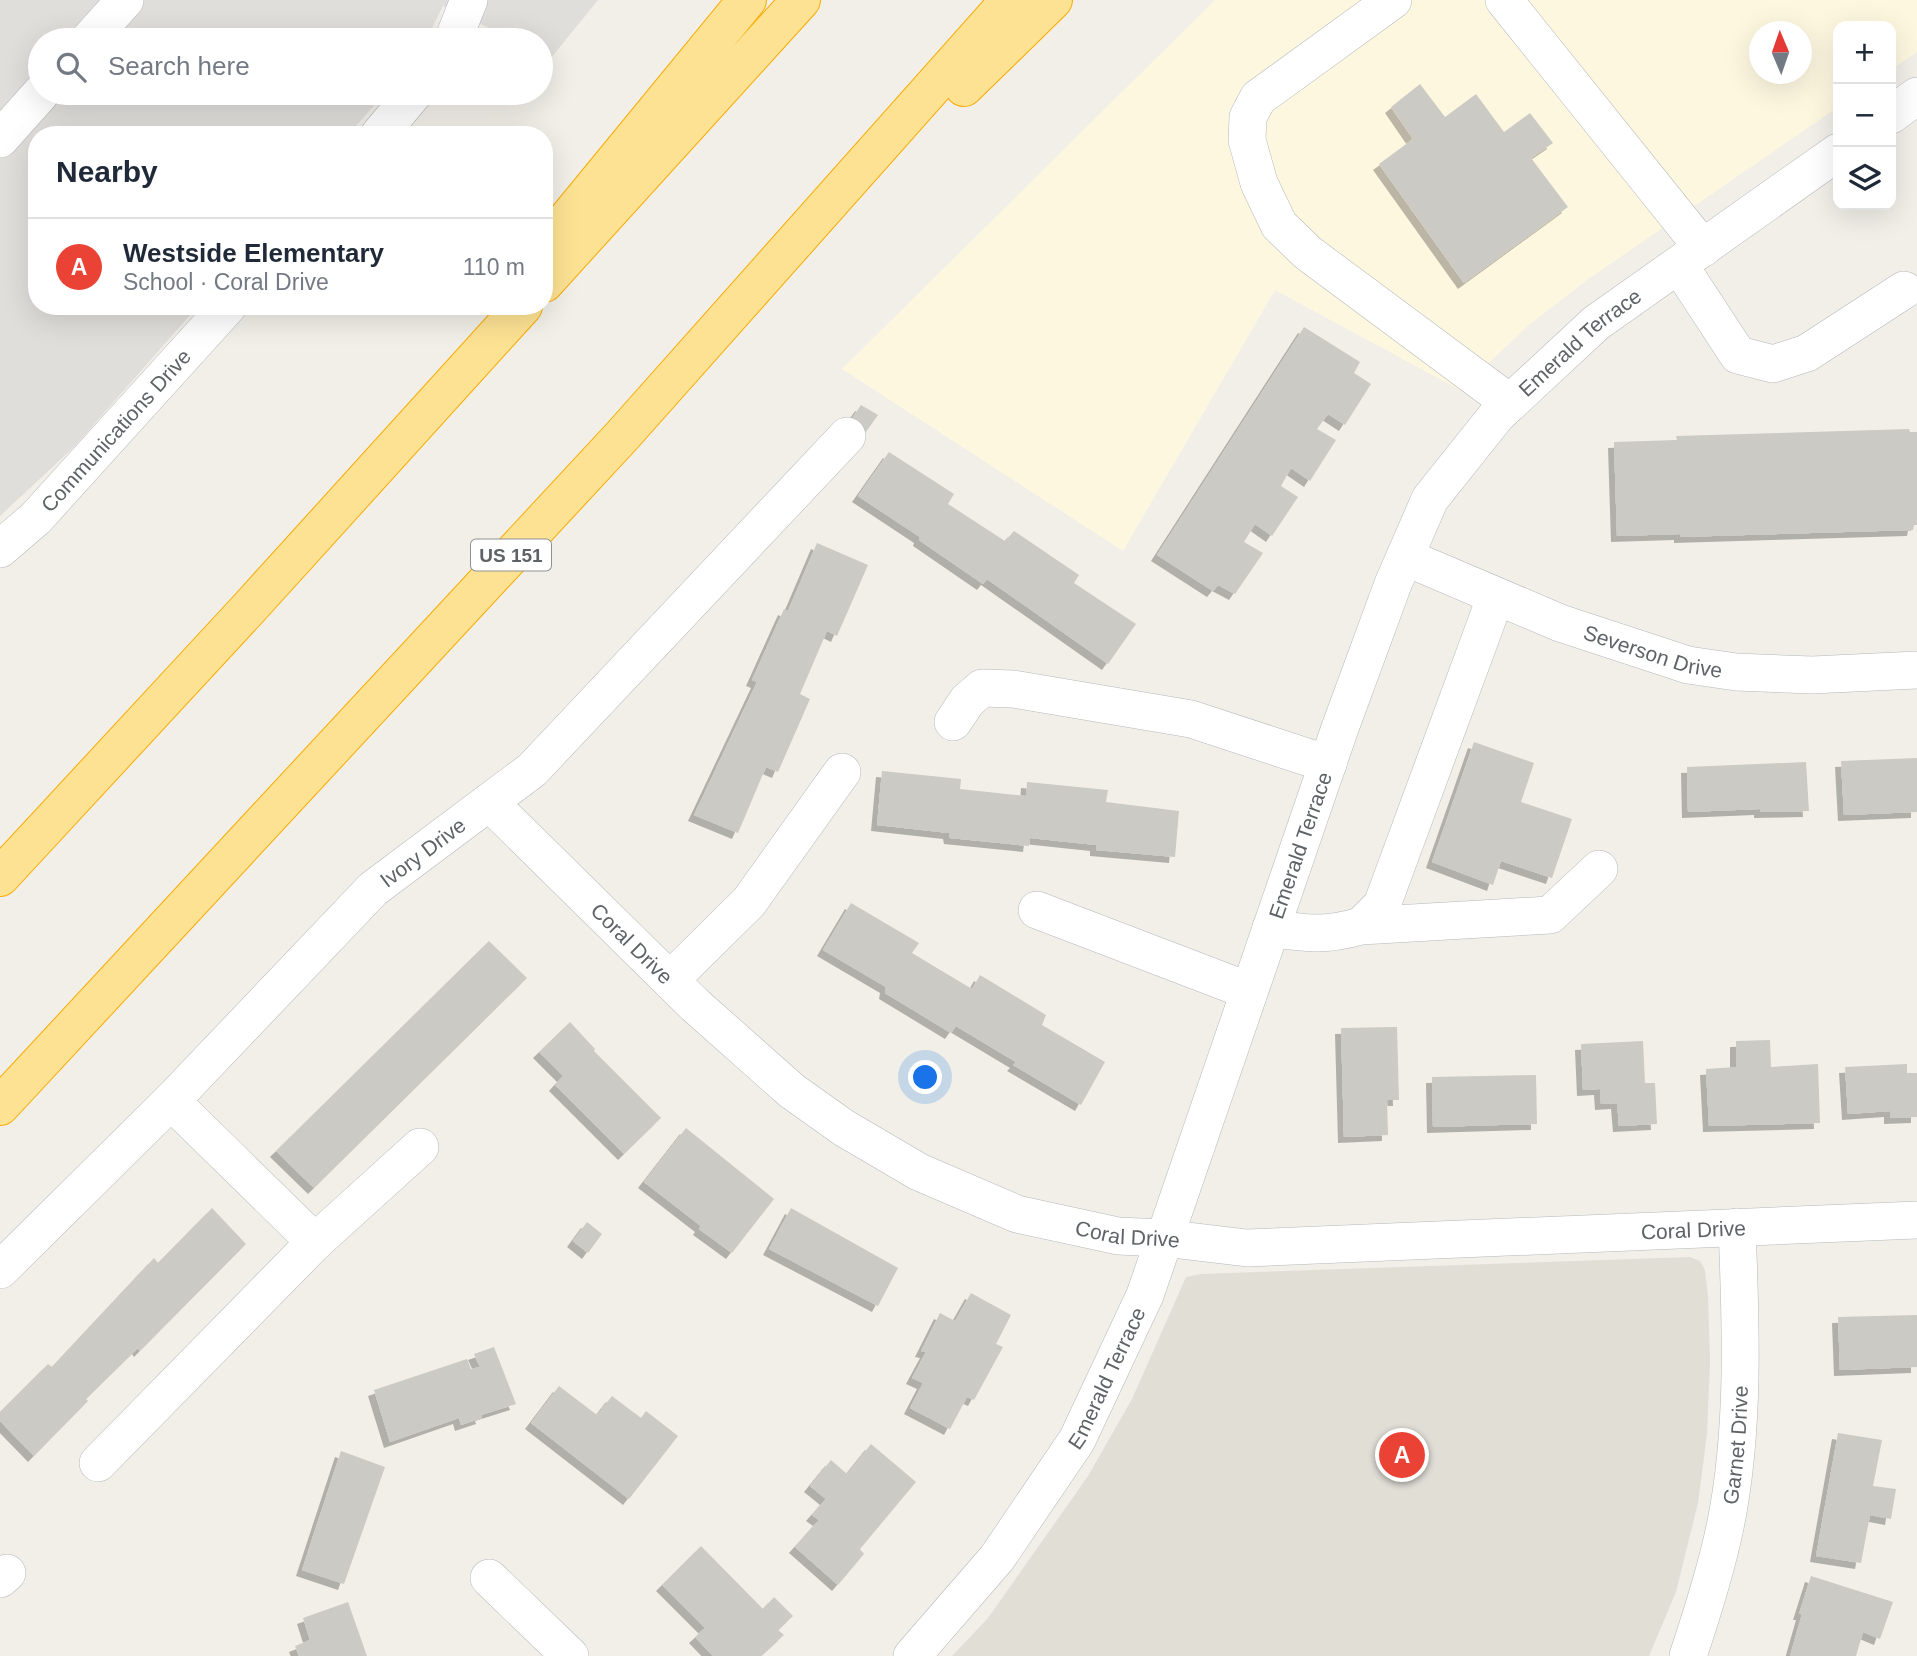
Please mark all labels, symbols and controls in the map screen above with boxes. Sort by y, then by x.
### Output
north arrow [1749,21,1812,84]
map controls [1833,21,1896,210]
button: + [1833,21,1896,84]
search box [28,28,553,105]
icon: search [52,48,90,86]
text: Search here [108,51,250,81]
button: − [1833,84,1896,147]
button: layers [1833,147,1896,210]
text: Nearby [56,155,158,188]
text: Westside Elementary [123,238,384,268]
text: A [71,254,87,280]
text: 110 m [463,254,525,280]
text: School · Coral Drive [123,269,329,295]
street label: Emerald Terrace [1514,284,1645,401]
street label: Communications Drive [36,344,195,516]
road number: US 151 [471,540,551,570]
street label: Severson Drive [1581,620,1724,681]
street label: Emerald Terrace [1264,769,1336,922]
street label: Ivory Drive [375,813,470,891]
street label: Coral Drive [587,898,678,988]
your location [908,1060,942,1094]
street label: Coral Drive [1073,1216,1181,1251]
street label: Coral Drive [1640,1216,1746,1243]
street label: Emerald Terrace [1063,1303,1149,1453]
street label: Garnet Drive [1718,1385,1751,1506]
pin: A [1379,1429,1425,1481]

